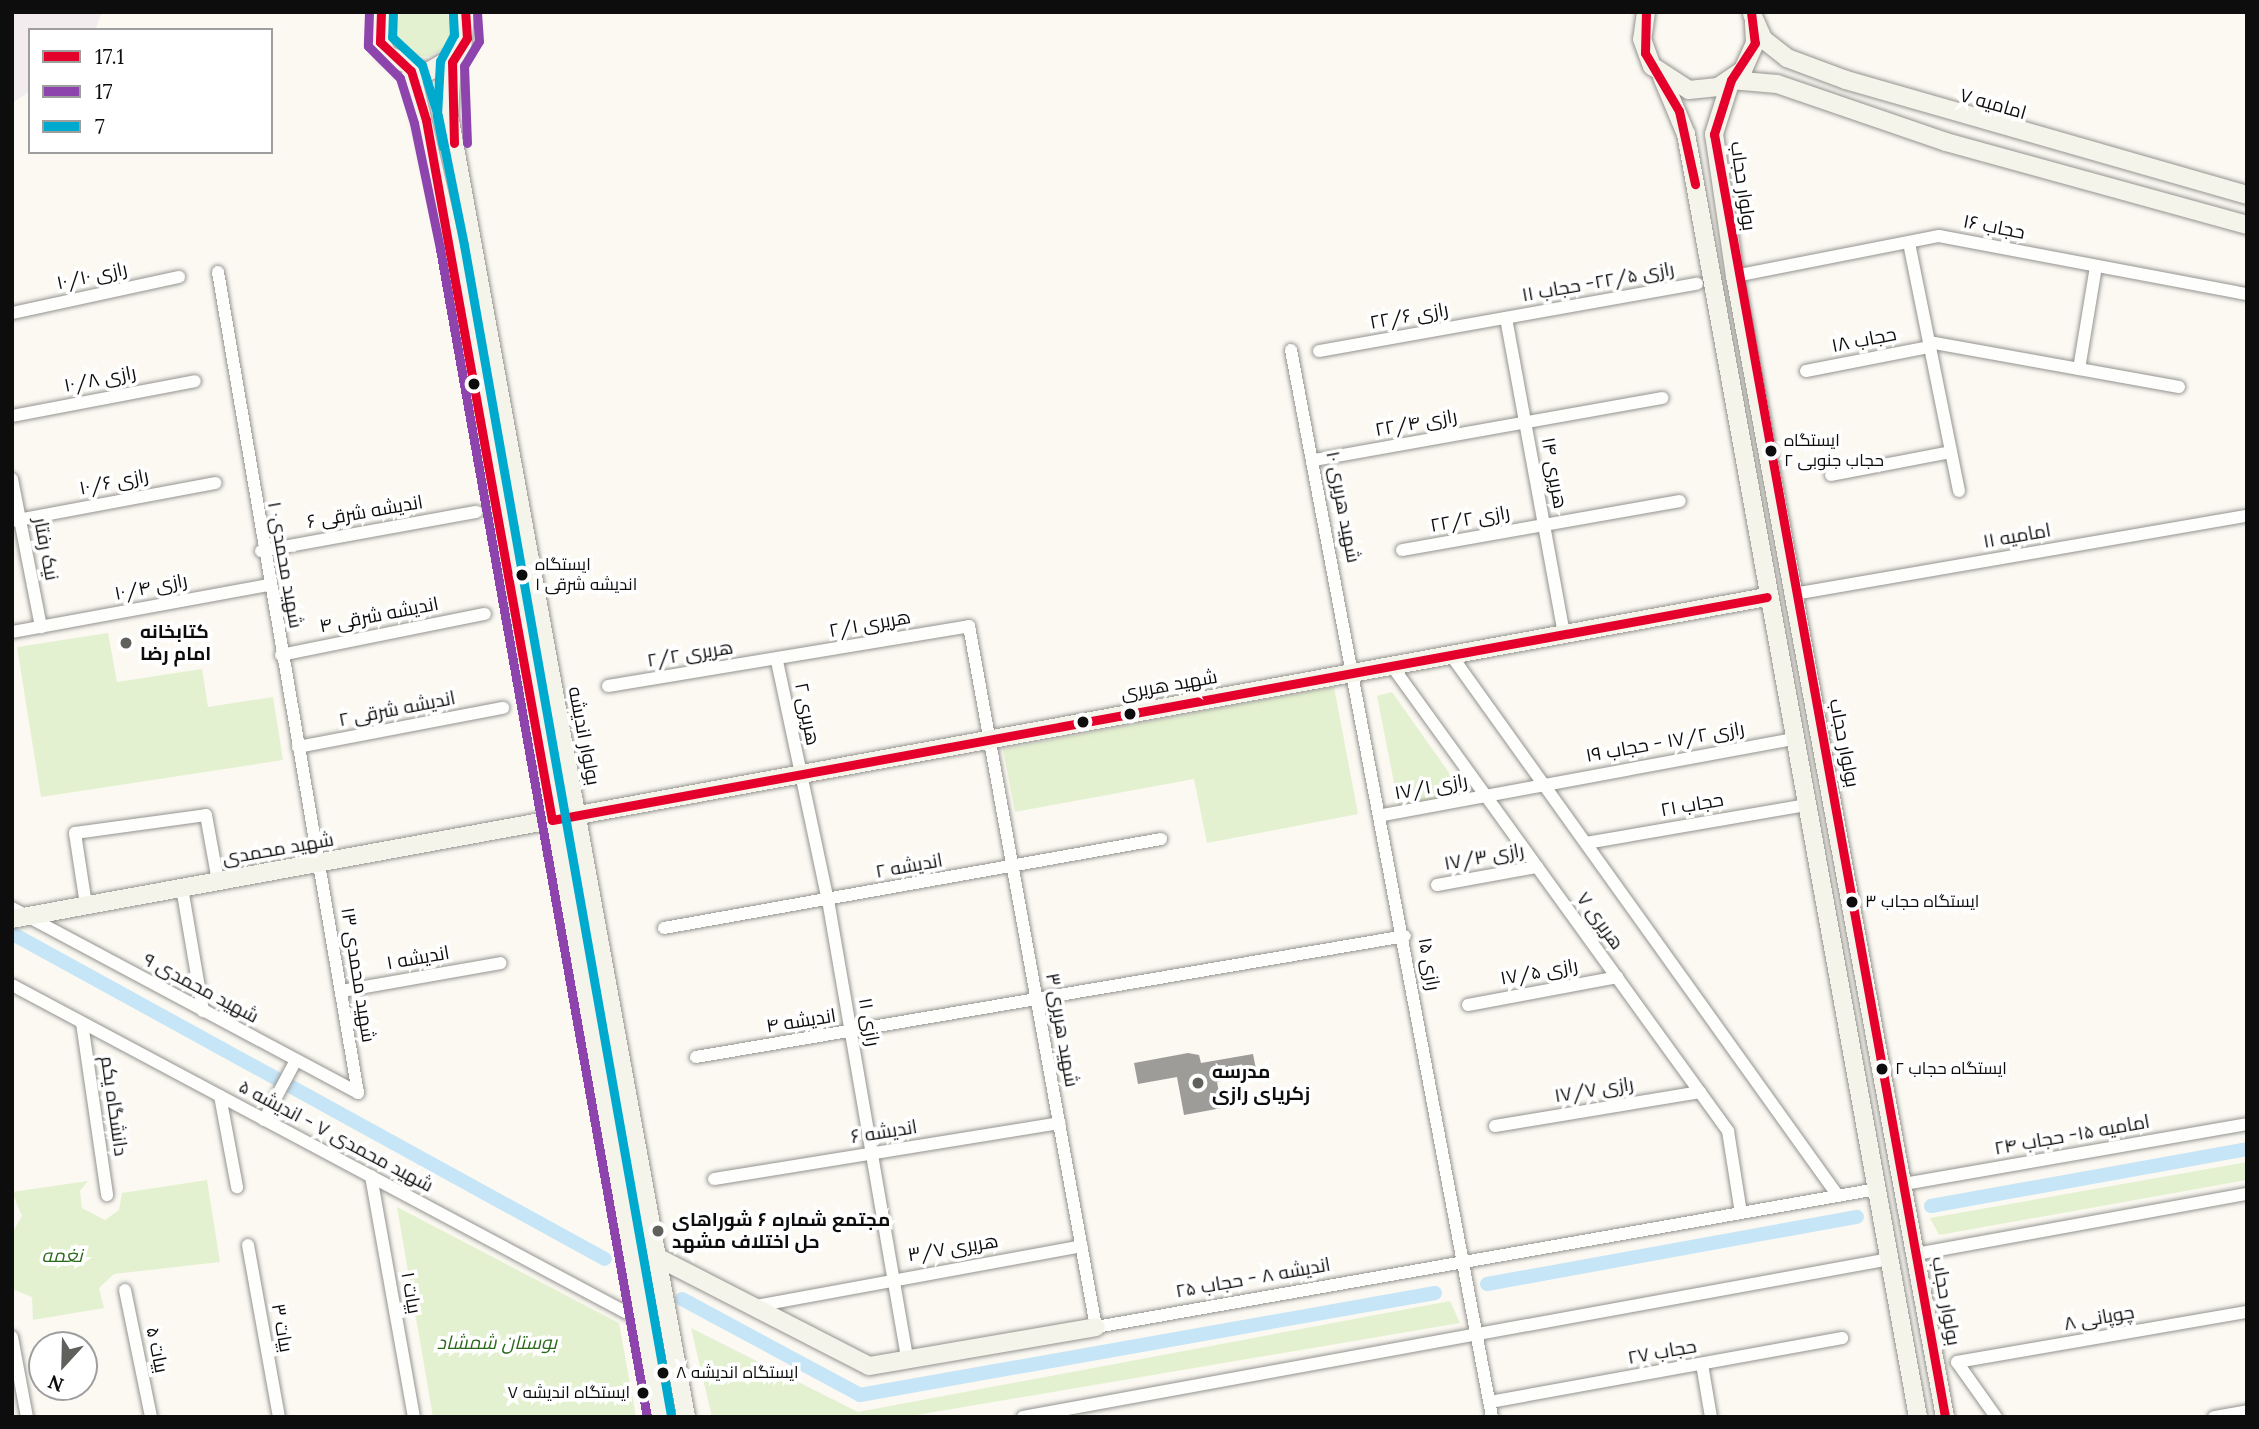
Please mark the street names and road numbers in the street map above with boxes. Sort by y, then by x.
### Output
street label: امامیه ۷ [1957,84,2029,124]
street label: بولوار حجاب [1725,140,1761,232]
street label: حجاب ۱۶ [1961,210,2027,244]
street label: رازی ۱۰/۱۰ [55,257,129,295]
street label: رازی ۲۲/۵- حجاب ۱۱ [1520,257,1676,307]
street label: رازی ۲۲/۶ [1368,298,1450,334]
street label: حجاب ۱۸ [1830,323,1898,357]
street label: رازی ۱۰/۸ [62,361,138,397]
street label: رازی ۲۲/۴ [1373,405,1459,441]
street label: هریری ۱۴ [1537,436,1571,510]
street label: شهید هریری ۱۰ [1321,449,1365,565]
street label: رازی ۱۰/۶ [77,464,151,500]
street label: اندیشه شرقی ۶ [305,491,425,533]
street label: شهید محمدی۰ ۱ [263,500,307,630]
street label: رازی ۲۲/۲ [1428,501,1512,537]
street label: نیک رفتار [29,515,63,583]
street label: امامیه ۱۱ [1981,519,2053,553]
street label: رازی ۱۰/۴ [113,569,189,605]
street label: اندیشه شرقی ۴ [317,592,441,638]
street label: هریری ۲/۱ [827,606,913,642]
street label: هریری ۲/۲ [645,636,735,672]
street label: شهید هریری [1119,665,1219,705]
street label: هریری ۲ [790,681,824,747]
street label: بولوار اندیشه [563,685,605,787]
street label: اندیشه شرقی ۲ [337,687,457,731]
street label: بولوار حجاب [1824,697,1864,789]
street label: رازی ۱۷/۲ - حجاب ۱۹ [1584,717,1746,767]
street label: رازی ۱۷/۱ [1393,769,1469,805]
street label: حجاب ۲۱ [1659,788,1725,822]
street label: شهید محمدی [221,828,335,870]
street label: رازی ۱۷/۳ [1442,839,1526,875]
street label: اندیشه ۲ [874,849,944,883]
street label: هریری ۷ [1572,888,1628,954]
street label: شهید محمدی ۱۳ [336,906,380,1044]
street label: رازی ۱۵ [1413,936,1445,992]
street label: اندیشه ۱ [385,941,451,975]
street label: شهید محمدی ۹ [139,948,263,1028]
street label: رازی ۱۷/۵ [1498,954,1580,990]
street label: شهید هریری ۳ [1041,971,1083,1089]
street label: رازی ۱۱ [854,996,884,1048]
street label: اندیشه ۴ [764,1004,838,1038]
street label: دانشگاه یکم [96,1054,132,1158]
street label: رازی ۱۷/۷ [1553,1072,1635,1108]
street label: شهید محمدی ۷ - اندیشه ۵ [235,1075,437,1197]
street label: امامیه ۱۵- حجاب ۲۴ [1992,1110,2152,1160]
street label: اندیشه ۶ [849,1116,919,1148]
street label: هریری ۳/۷ [906,1230,1000,1266]
street label: اندیشه ۸ - حجاب ۲۵ [1174,1253,1332,1303]
street label: بولوار حجاب [1927,1255,1965,1347]
street label: بیات ۱ [396,1270,426,1316]
street label: چوپانی ۸ [2062,1301,2136,1335]
street label: بیات ۳ [267,1302,297,1354]
street label: بیات ۵ [141,1325,173,1375]
street label: حجاب ۲۷ [1626,1335,1698,1369]

